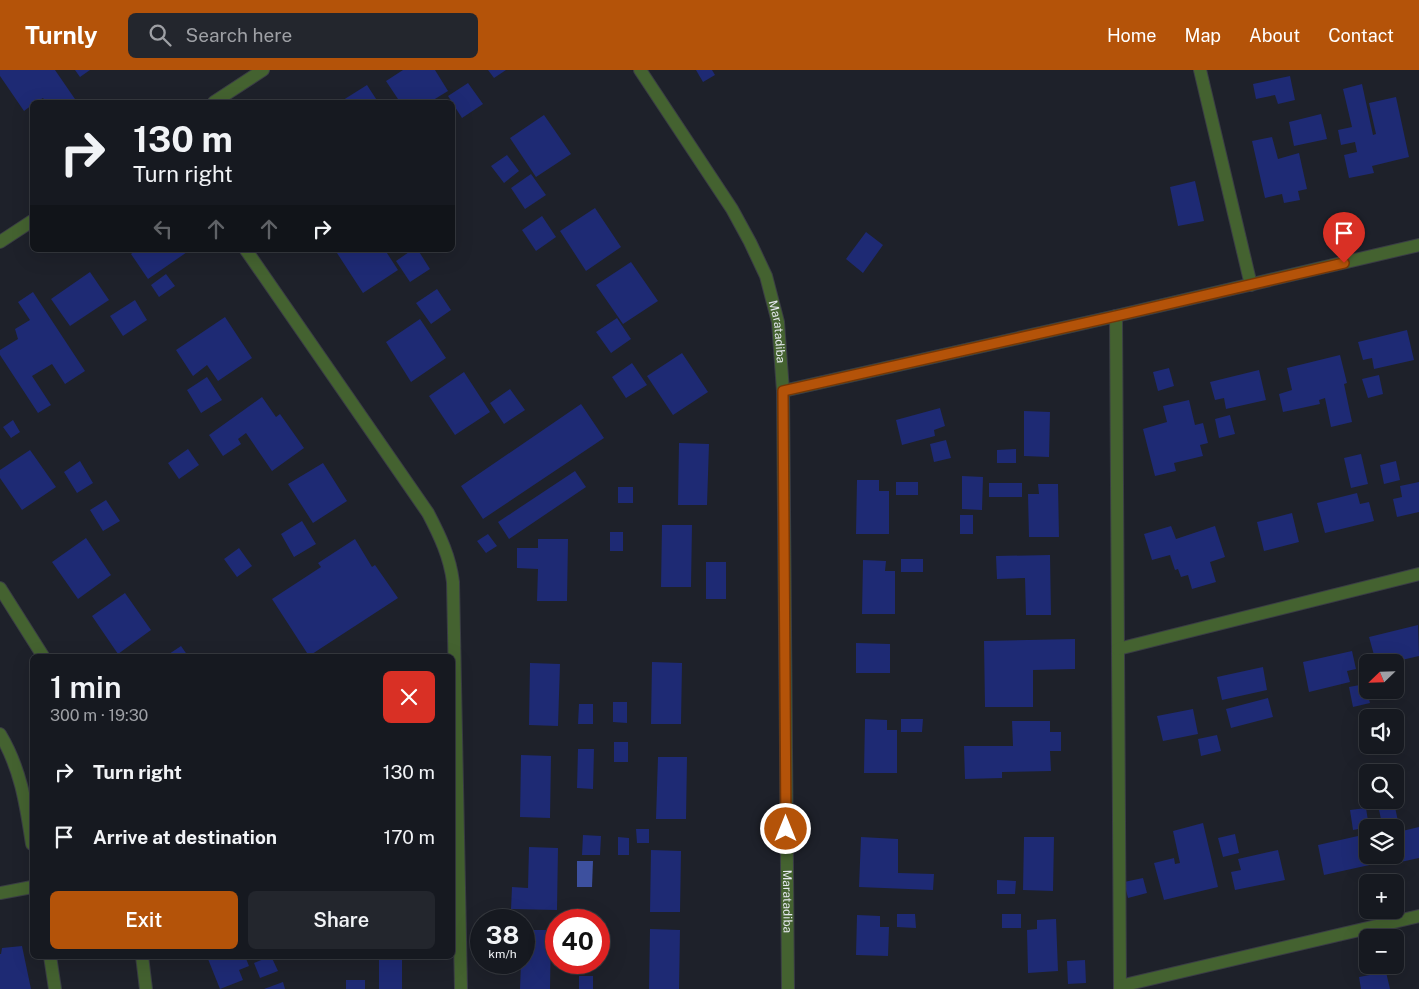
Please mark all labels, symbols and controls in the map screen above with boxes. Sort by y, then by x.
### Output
search box [128,13,478,58]
text: Turnly [25,21,98,49]
icon: search [146,21,174,49]
text: Search here [186,24,292,46]
text: Home [1107,25,1157,46]
text: Map [1185,25,1221,46]
text: About [1249,25,1300,46]
text: Contact [1328,25,1394,46]
text: 130 m [133,119,233,160]
icon: right [50,120,115,185]
text: Turn right [133,161,233,187]
pin [1323,212,1365,263]
icon: left [149,215,177,243]
icon: ahead [202,215,230,243]
icon: ahead [255,215,283,243]
icon: right [308,215,336,243]
icon: arrive [1330,219,1358,247]
street label: Maratadiba [766,299,788,364]
north arrow [1359,654,1404,699]
map controls [1359,654,1404,974]
text: 1 min [50,669,121,705]
button: close [383,671,435,723]
text: 300 m · 19:30 [50,706,148,725]
button: sound [1359,709,1404,754]
icon: right [50,758,78,786]
text: Turn right [93,761,182,783]
text: 130 m [383,761,435,783]
button: search [1359,764,1404,809]
position arrow [759,802,811,854]
button: layers [1359,819,1404,864]
icon: arrive [50,823,78,851]
text: Arrive at destination [93,826,277,848]
text: 170 m [384,826,435,848]
street label: Maratadiba [780,870,795,933]
button: + [1359,874,1404,919]
button: Exit [50,891,238,949]
button: Share [248,891,435,949]
speed limit sign: 40 [545,909,610,974]
text: 38 [486,920,519,950]
button: − [1359,929,1404,974]
text: km/h [488,947,517,961]

